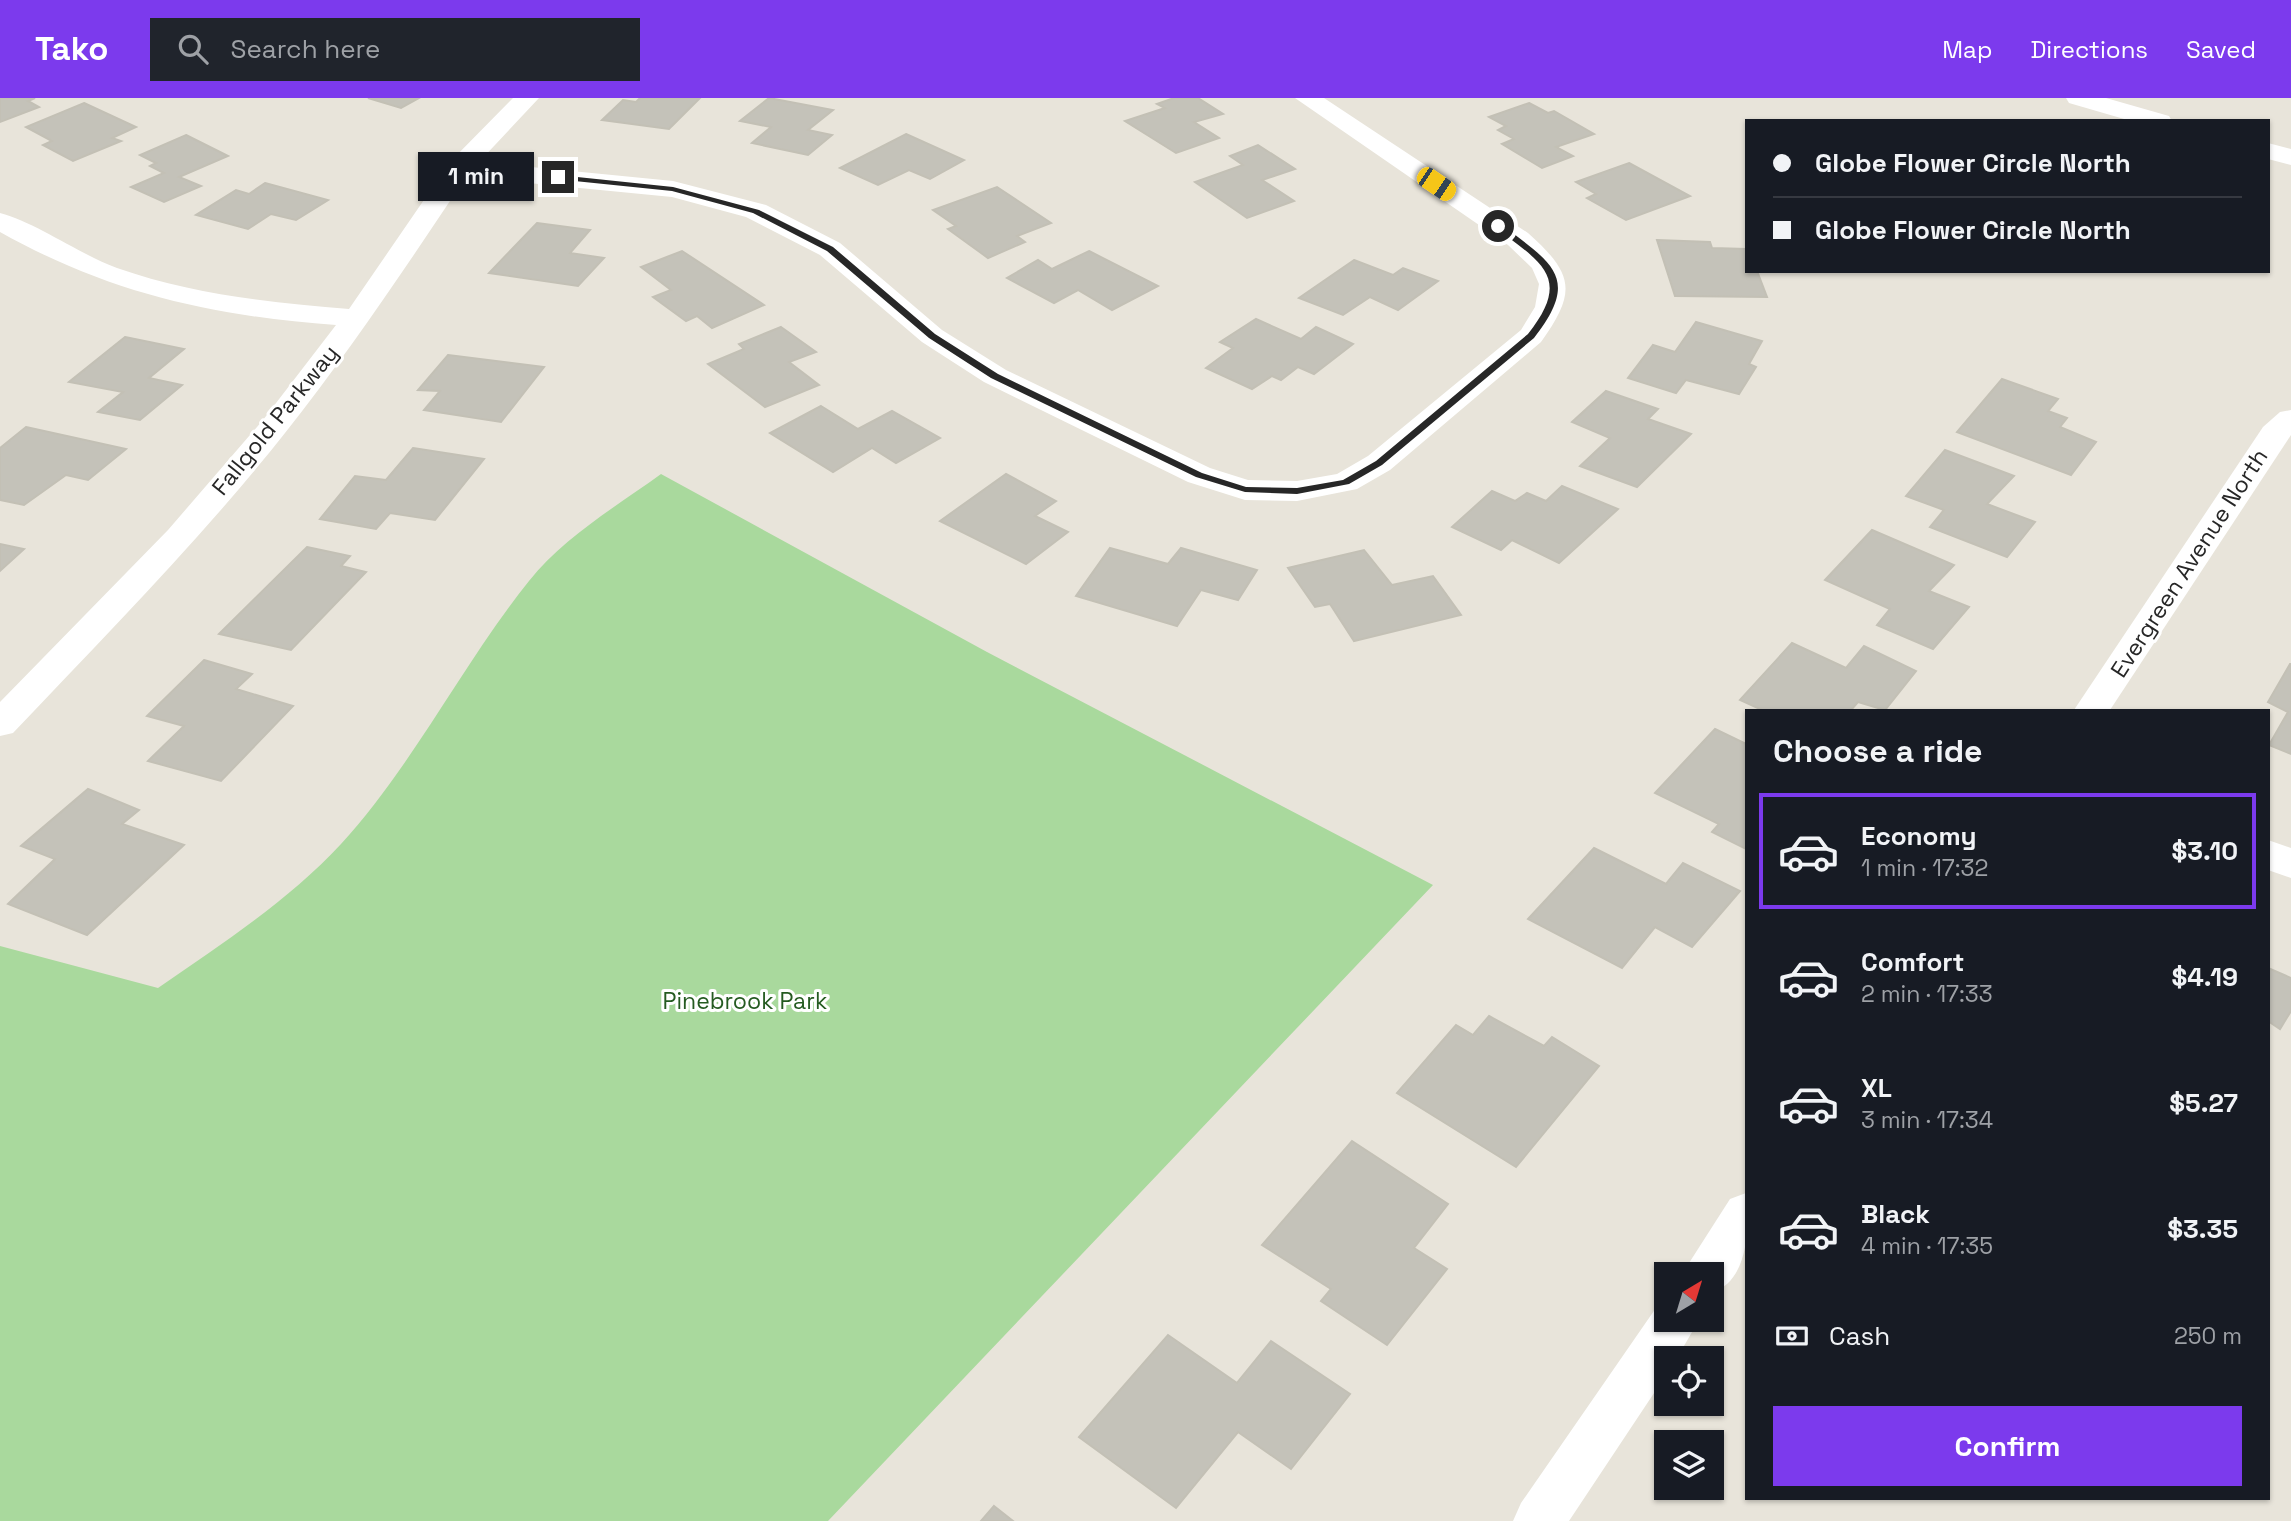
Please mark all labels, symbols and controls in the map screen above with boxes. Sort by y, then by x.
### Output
search box [150,18,640,81]
text: Tako [35,28,108,70]
icon: search [174,30,212,68]
text: Search here [230,32,380,66]
text: Map [1942,34,1992,65]
text: Directions [2030,34,2148,65]
text: Saved [2186,34,2256,65]
text: Globe Flower Circle North [1815,146,2131,180]
callout: 1 min [418,153,534,202]
text: 1 min [448,161,504,191]
route end [542,161,574,193]
car [1413,164,1460,204]
route start [1482,210,1514,242]
text: Globe Flower Circle North [1815,213,2131,247]
street label: Fallgold Parkway [205,339,345,501]
street label: Evergreen Avenue North [2104,443,2274,683]
text: Choose a ride [1773,731,1983,771]
text: Economy [1861,819,1977,853]
icon: car [1777,820,1840,883]
text: $3.10 [2171,834,2238,868]
text: 1 min · 17:32 [1861,853,1988,883]
text: Comfort [1861,945,1964,979]
icon: car [1777,946,1840,1009]
text: $4.19 [2171,960,2238,994]
text: 2 min · 17:33 [1861,979,1993,1009]
park label: Pinebrook Park [663,986,827,1016]
text: XL [1861,1071,1892,1105]
icon: car [1777,1072,1840,1135]
text: $5.27 [2169,1086,2238,1120]
text: 3 min · 17:34 [1861,1105,1993,1135]
text: Black [1861,1197,1930,1231]
icon: car [1777,1198,1840,1261]
text: $3.35 [2167,1212,2238,1246]
text: 4 min · 17:35 [1861,1231,1993,1261]
north arrow [1654,1262,1724,1332]
map controls [1654,1262,1724,1500]
icon: cash [1773,1317,1811,1355]
text: Cash [1829,1319,1890,1353]
text: 250 m [2174,1321,2242,1351]
button: locate [1654,1346,1724,1416]
button: Confirm [1773,1406,2242,1486]
button: layers [1654,1430,1724,1500]

